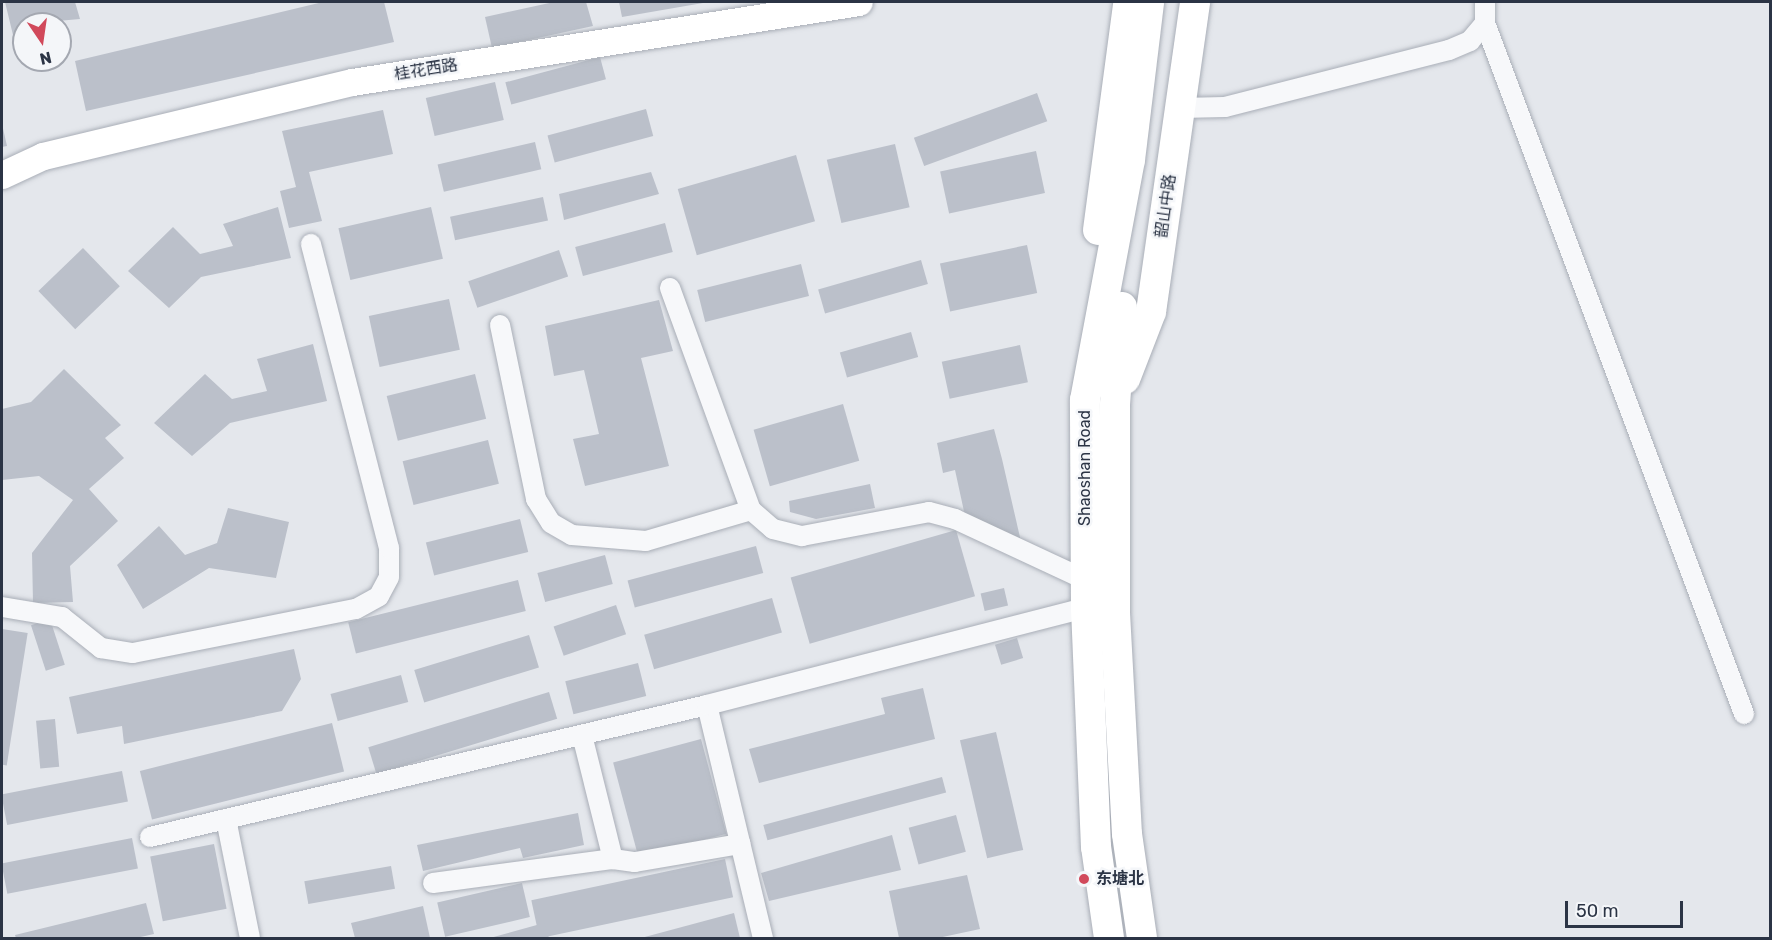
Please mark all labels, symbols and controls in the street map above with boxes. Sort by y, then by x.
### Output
north arrow [12,12,72,72]
text: N [38,48,53,69]
street label: 桂花西路 [393,56,459,84]
street label: 韶山中路 [1152,173,1180,239]
street label: Shaoshan Road [1075,410,1095,526]
place label: 东塘北 [1096,869,1144,889]
marker: 东塘北 [1077,872,1091,886]
scale bar [1568,889,1686,927]
text: 50 m [1576,900,1619,922]

